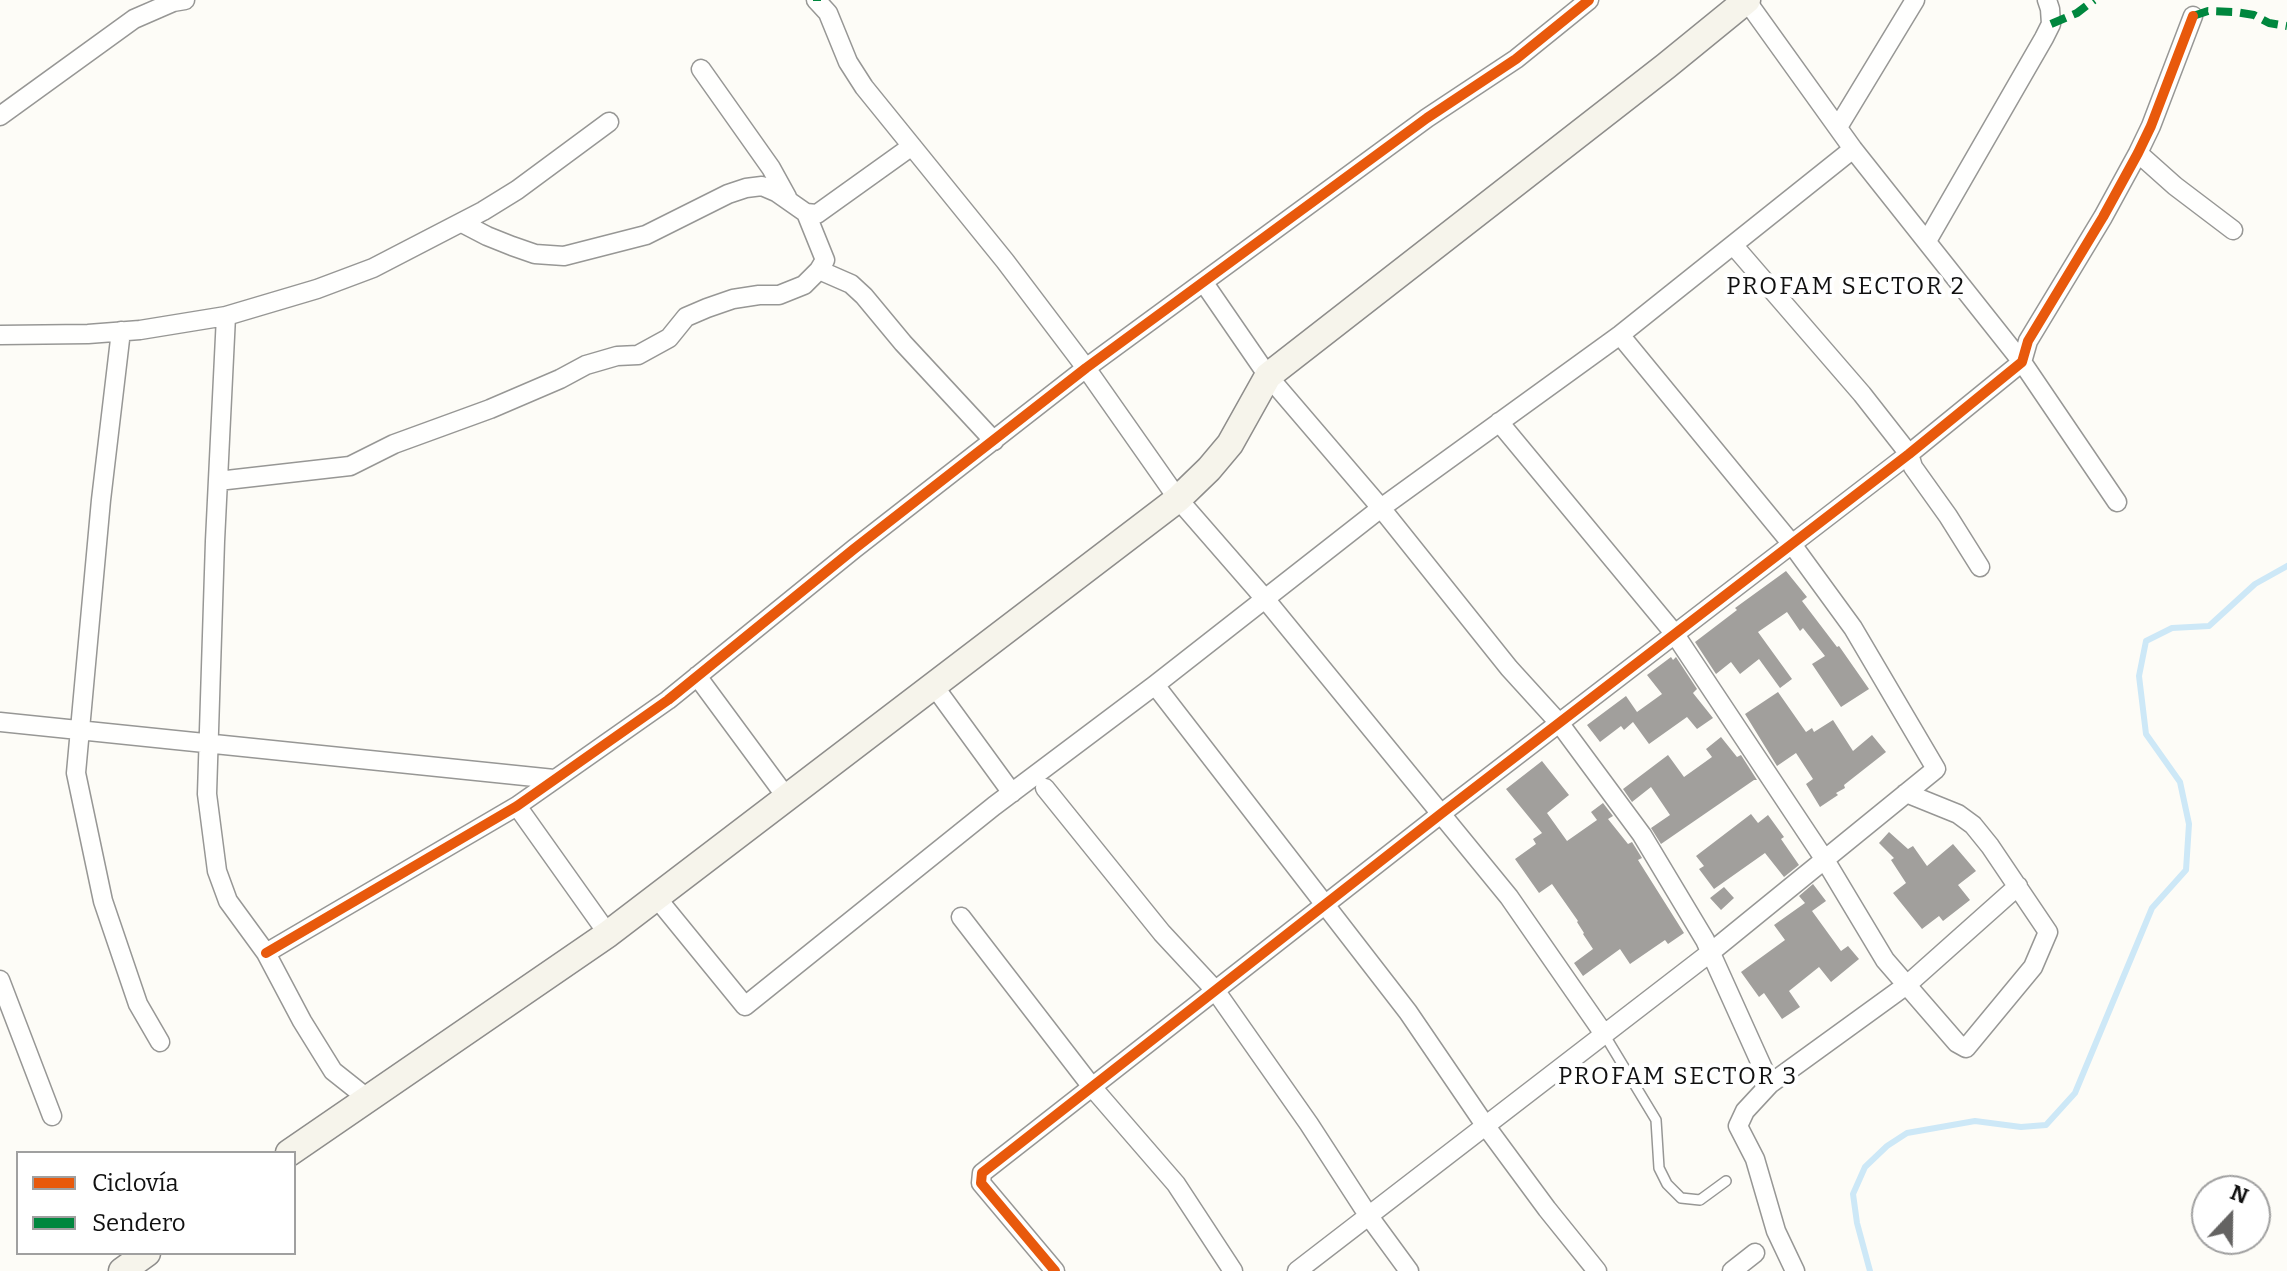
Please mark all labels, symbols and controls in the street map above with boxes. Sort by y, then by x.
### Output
district label: PROFAM SECTOR 2 [1726,273,1966,301]
district label: PROFAM SECTOR 3 [1558,1063,1798,1091]
legend [16,1151,296,1255]
text: Ciclovía [92,1169,179,1197]
north arrow [2191,1175,2271,1255]
text: N [2226,1178,2252,1210]
text: Sendero [92,1209,186,1237]

